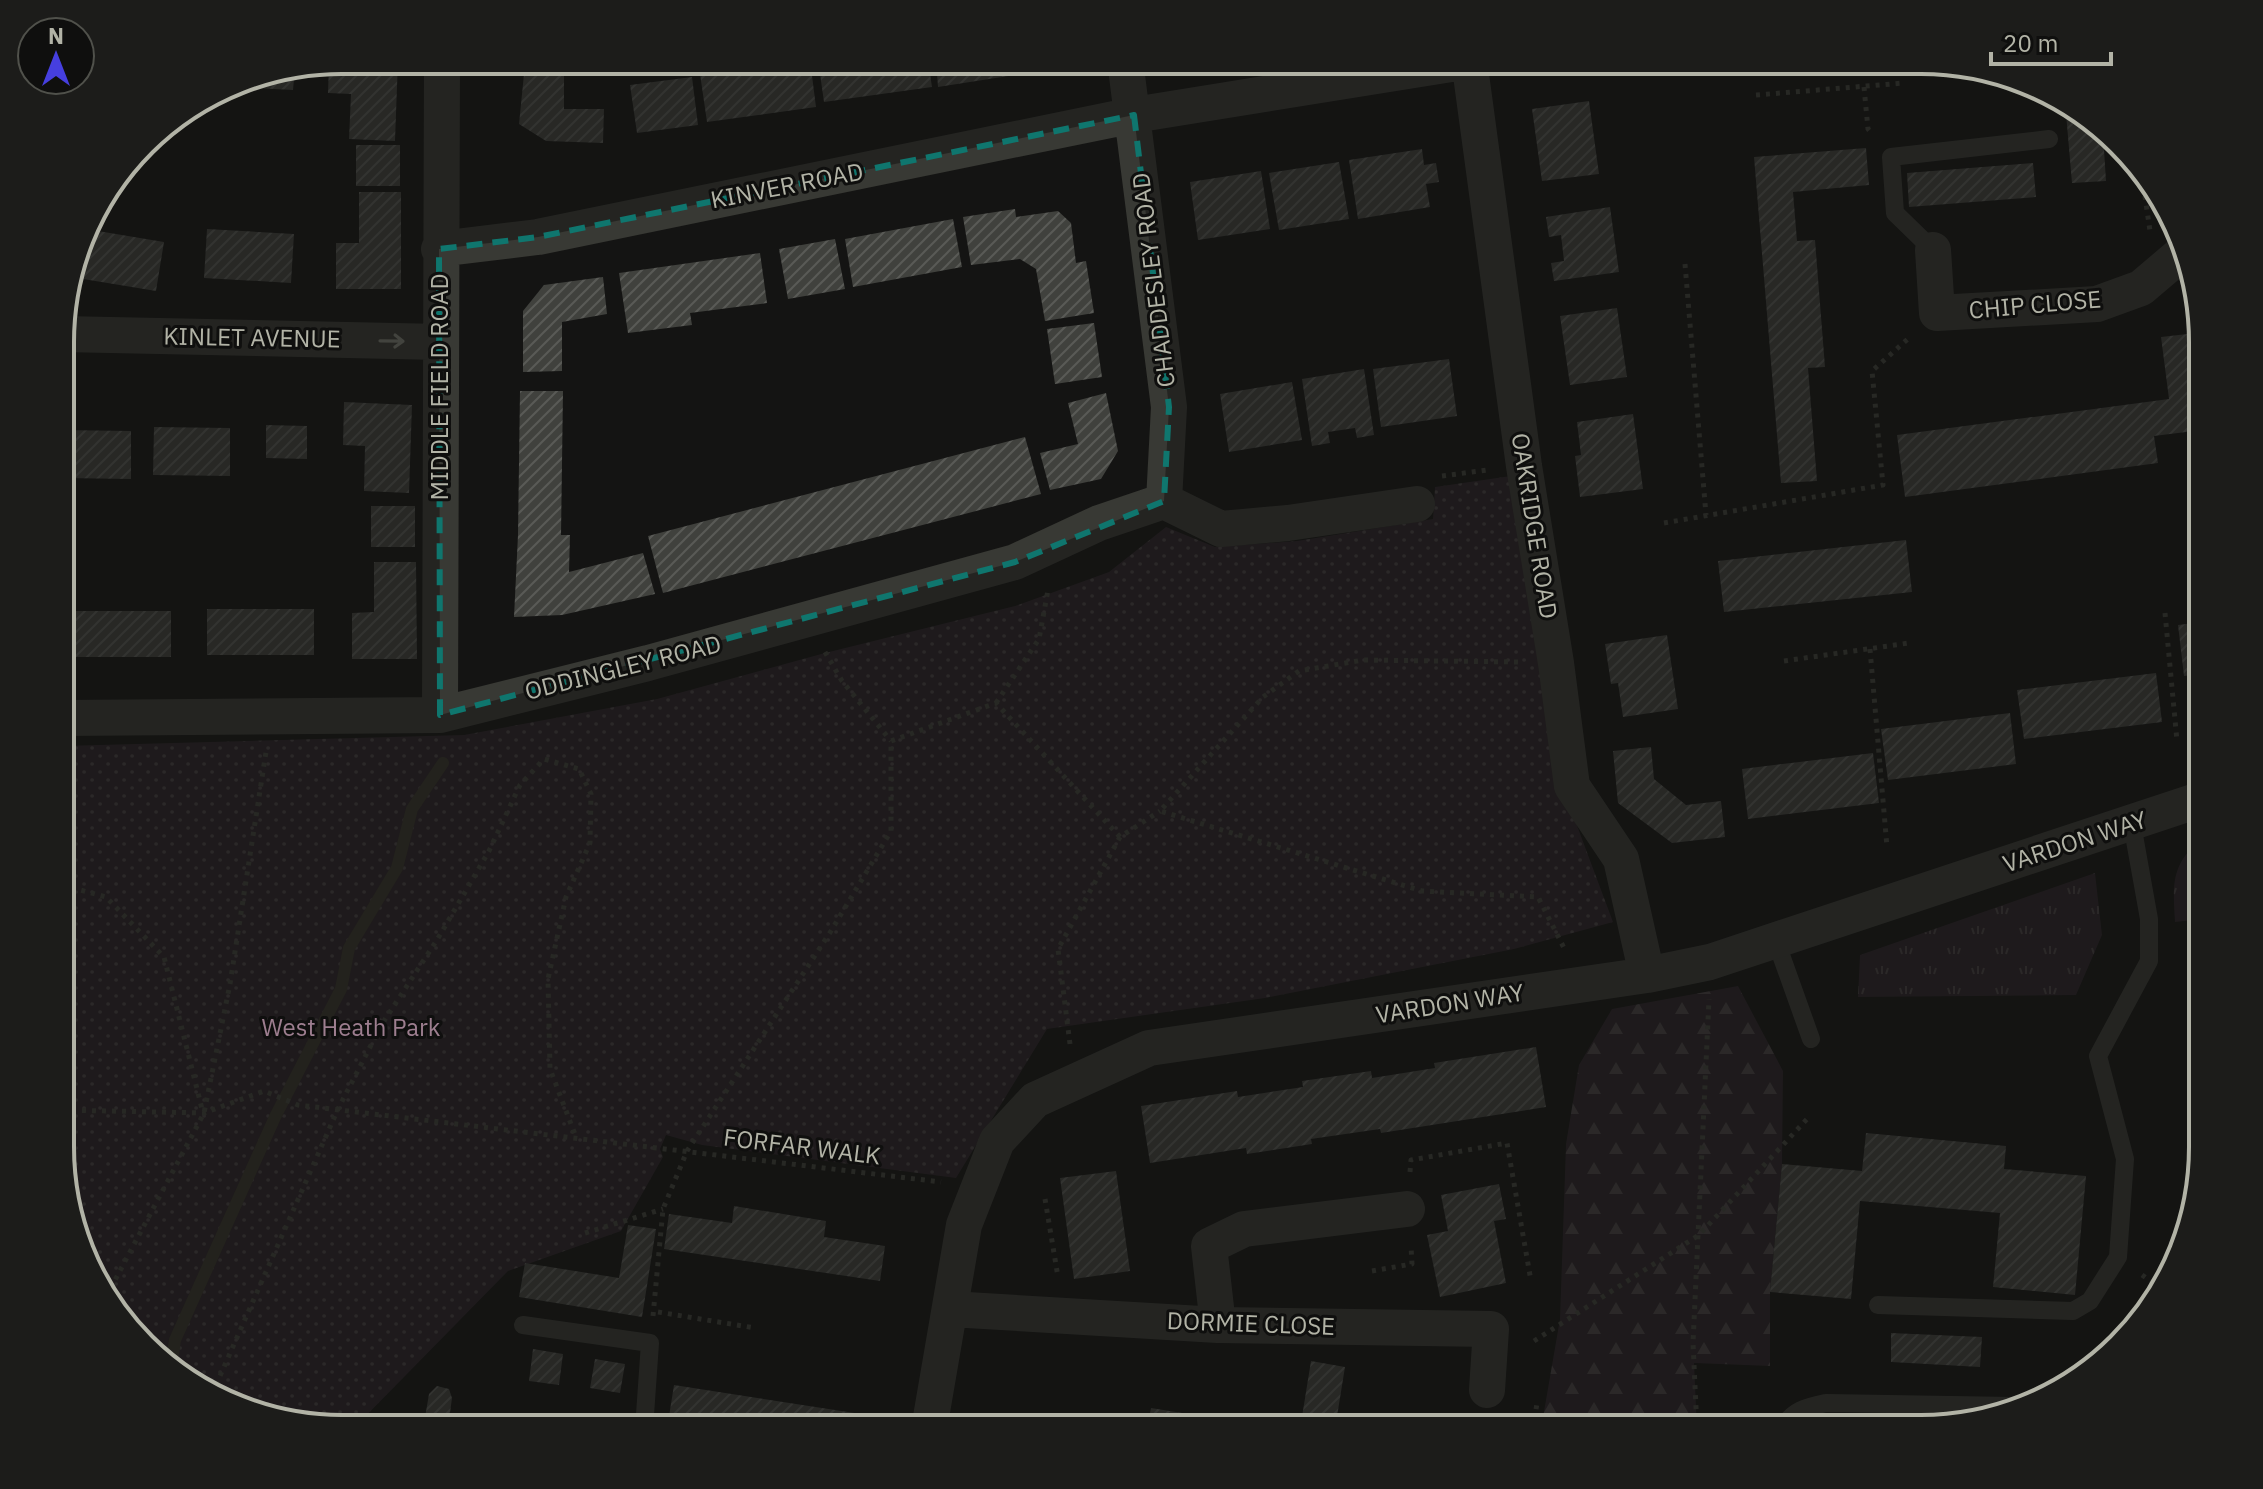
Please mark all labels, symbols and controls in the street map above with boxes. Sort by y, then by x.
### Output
north arrow [16,16,96,96]
scale bar [1991,16,2111,66]
text: N [48,21,64,50]
text: 20 m [2003,27,2058,59]
street label: KINVER ROAD [708,155,866,215]
street label: CHADDESLEY ROAD [1124,171,1182,389]
street label: MIDDLE FIELD ROAD [423,273,455,501]
street label: CHIP CLOSE [1967,282,2102,326]
street label: KINLET AVENUE [163,319,341,355]
one-way arrow [378,333,405,349]
street label: OAKRIDGE ROAD [1504,431,1565,621]
street label: ODDINGLEY ROAD [521,627,724,707]
street label: VARDON WAY [1999,803,2151,879]
street label: VARDON WAY [1373,975,1526,1031]
park label: West Heath Park [261,1011,441,1043]
street label: FORFAR WALK [722,1120,883,1172]
street label: DORMIE CLOSE [1166,1304,1336,1342]

